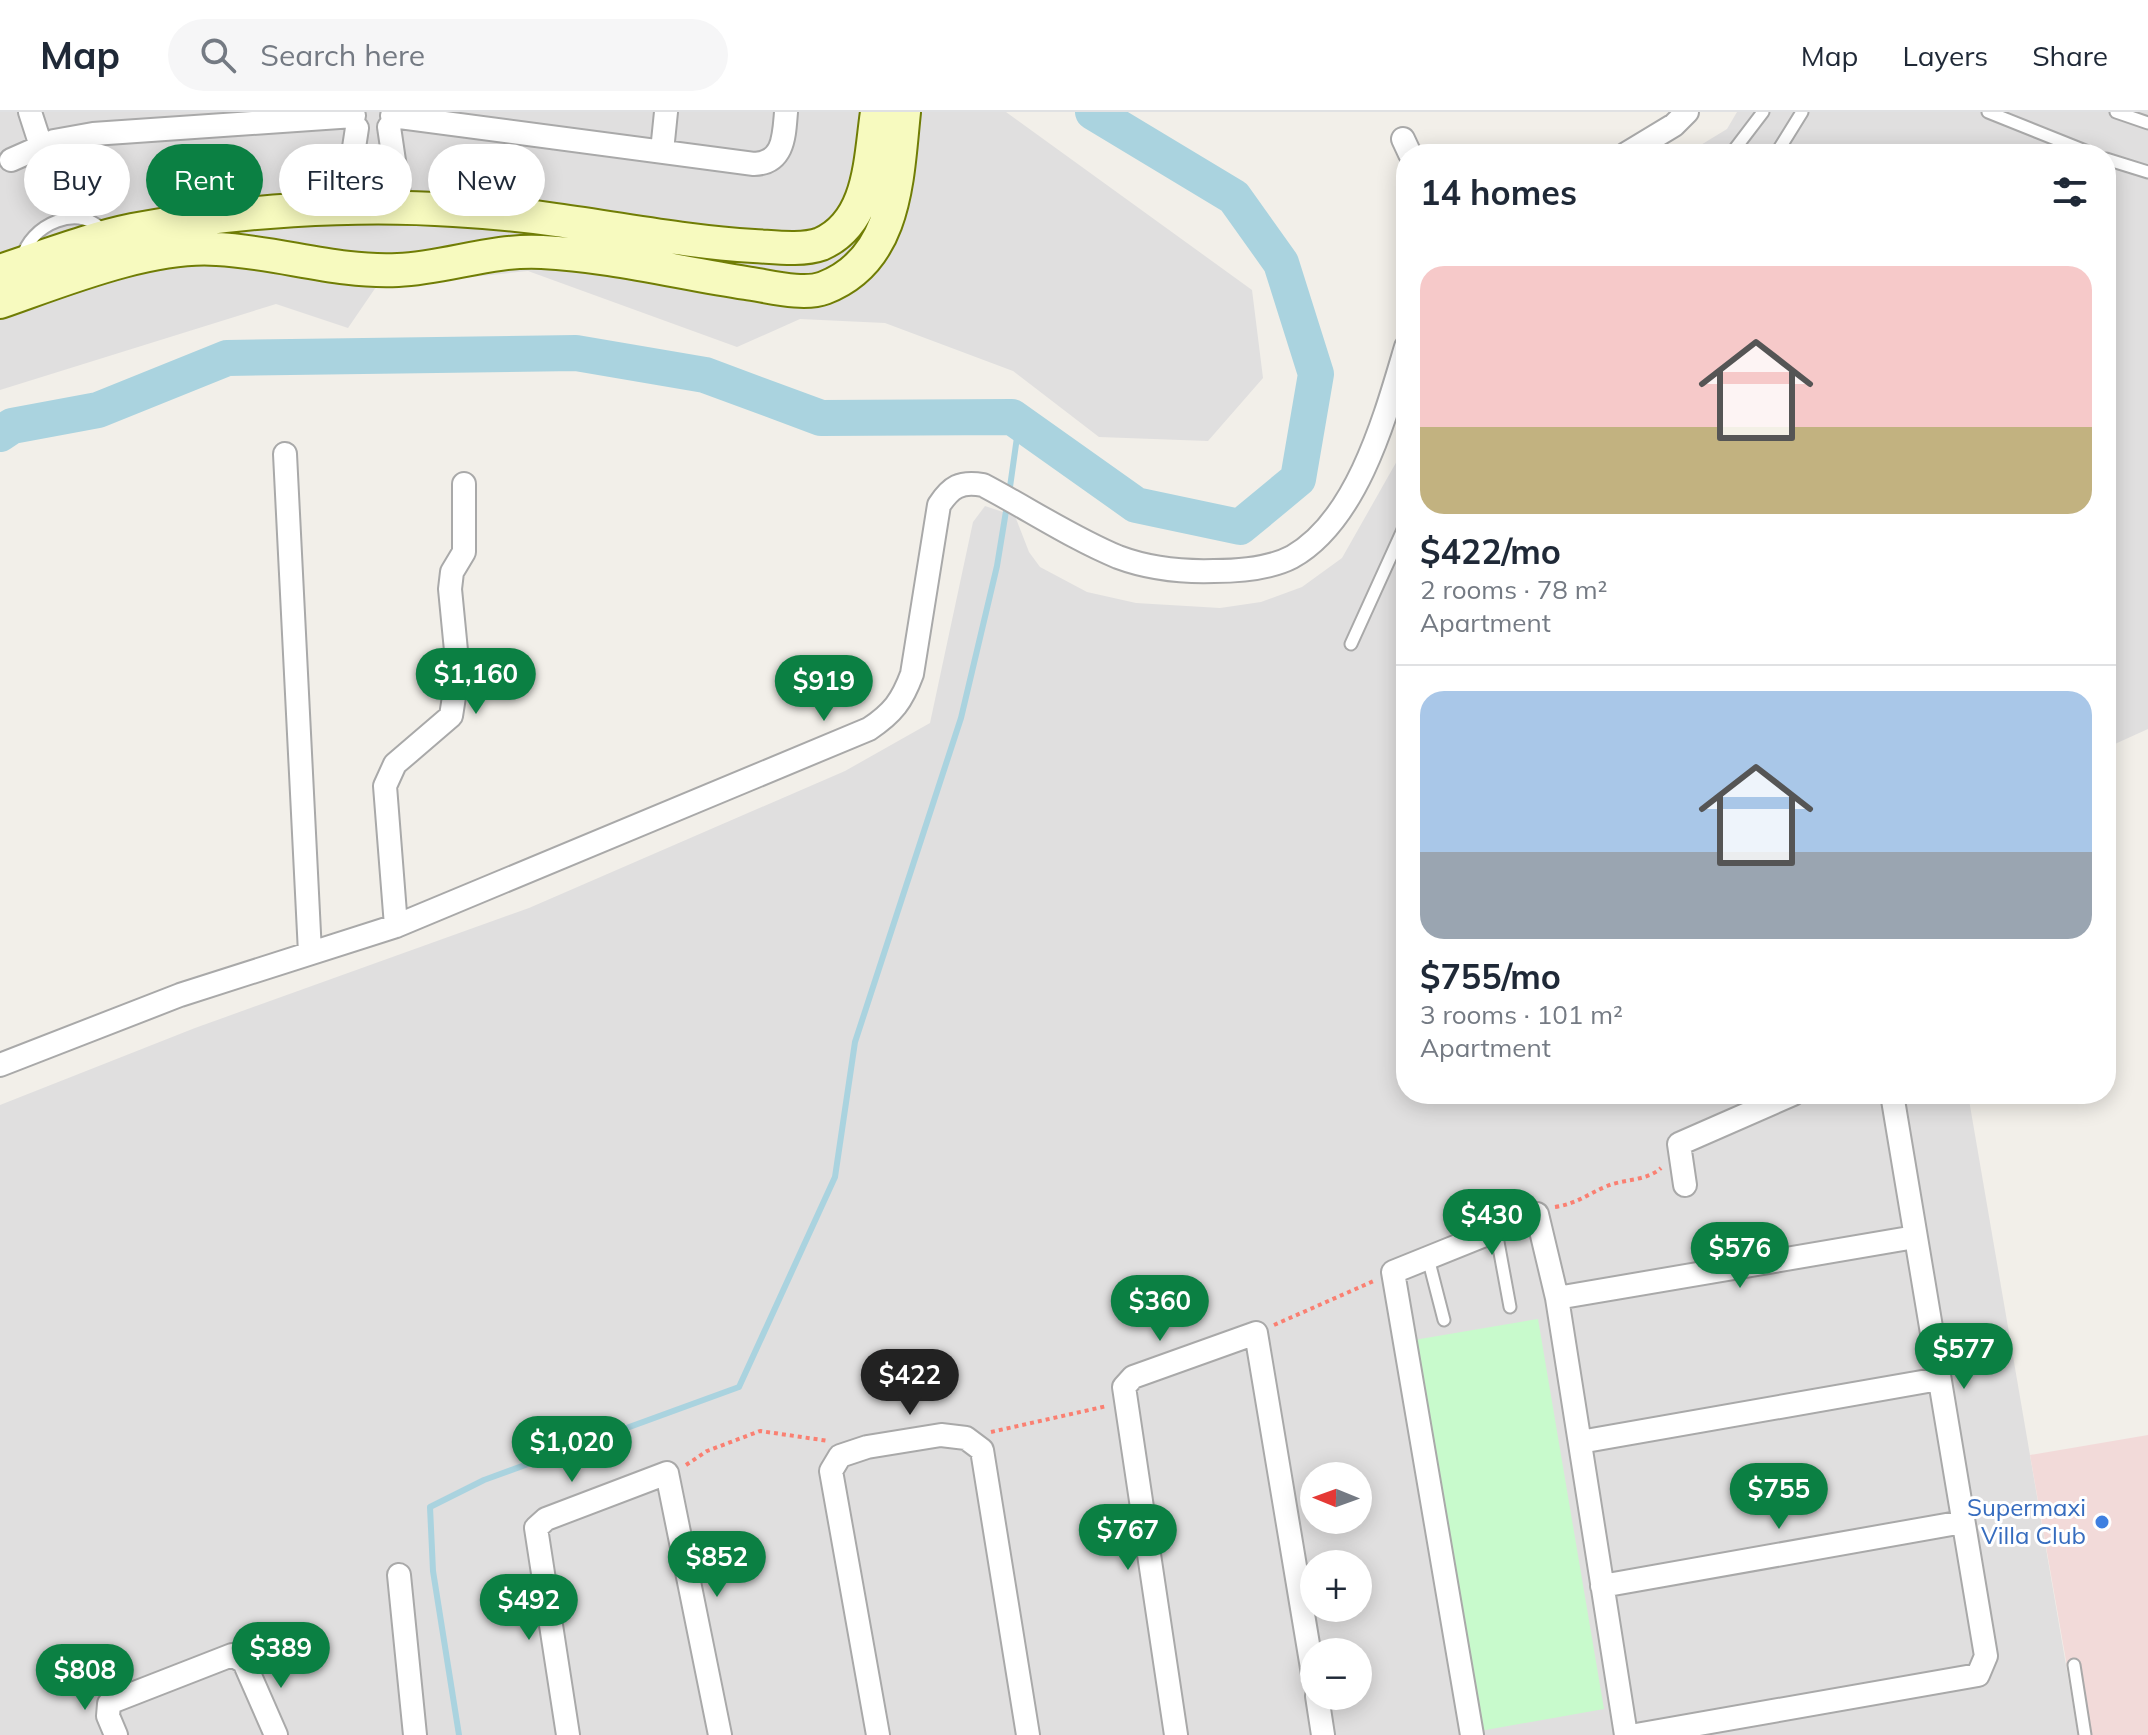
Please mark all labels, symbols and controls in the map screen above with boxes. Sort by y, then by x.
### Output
search box [168,19,728,91]
text: Map [40,31,120,79]
icon: search [196,33,240,77]
text: Search here [260,36,425,74]
text: Map [1801,38,1858,73]
text: Layers [1902,38,1988,73]
text: Share [2032,38,2108,73]
chip: Buy [24,144,130,216]
chip: Rent [146,144,263,216]
chip: Filters [279,144,412,216]
chip: New [428,144,545,216]
icon: filters [2048,170,2092,214]
text: 14 homes [1420,171,1577,214]
icon: home [1684,318,1828,462]
text: $422/mo [1420,530,1561,573]
text: 2 rooms · 78 m² [1420,573,1607,606]
text: Apartment [1420,606,1551,639]
pin: $1,160 [411,648,541,716]
pin: $919 [777,655,871,723]
text: $1,160 [434,657,518,690]
text: $919 [793,664,855,697]
icon: home [1684,743,1828,887]
text: $755/mo [1420,955,1561,998]
text: 3 rooms · 101 m² [1420,998,1623,1031]
text: Apartment [1420,1031,1551,1064]
pin: $430 [1445,1189,1539,1257]
text: $430 [1461,1198,1523,1231]
pin: $576 [1693,1222,1787,1290]
text: $576 [1709,1231,1771,1264]
pin: $360 [1113,1275,1207,1343]
text: $360 [1129,1284,1191,1317]
pin: $577 [1917,1323,2011,1391]
text: $577 [1933,1332,1995,1365]
pin: $422 [863,1349,957,1417]
text: $422 [879,1358,941,1391]
pin: $1,020 [507,1416,637,1484]
text: $1,020 [530,1425,614,1458]
north arrow [1300,1462,1372,1534]
map controls [1300,1462,1372,1710]
pin: $755 [1732,1463,1826,1531]
text: $755 [1748,1472,1810,1505]
place label: Supermaxi Villa Club [1967,1492,2086,1550]
pin: $767 [1081,1504,1175,1572]
text: $767 [1097,1513,1159,1546]
marker: Supermaxi Villa Club [2093,1513,2111,1531]
pin: $852 [670,1531,764,1599]
text: $852 [686,1540,748,1573]
button: + [1300,1550,1372,1622]
pin: $492 [482,1574,576,1642]
text: $492 [498,1583,560,1616]
pin: $389 [234,1622,328,1690]
text: $389 [250,1631,312,1664]
button: − [1300,1638,1372,1710]
pin: $808 [38,1644,132,1712]
text: $808 [54,1653,116,1686]

